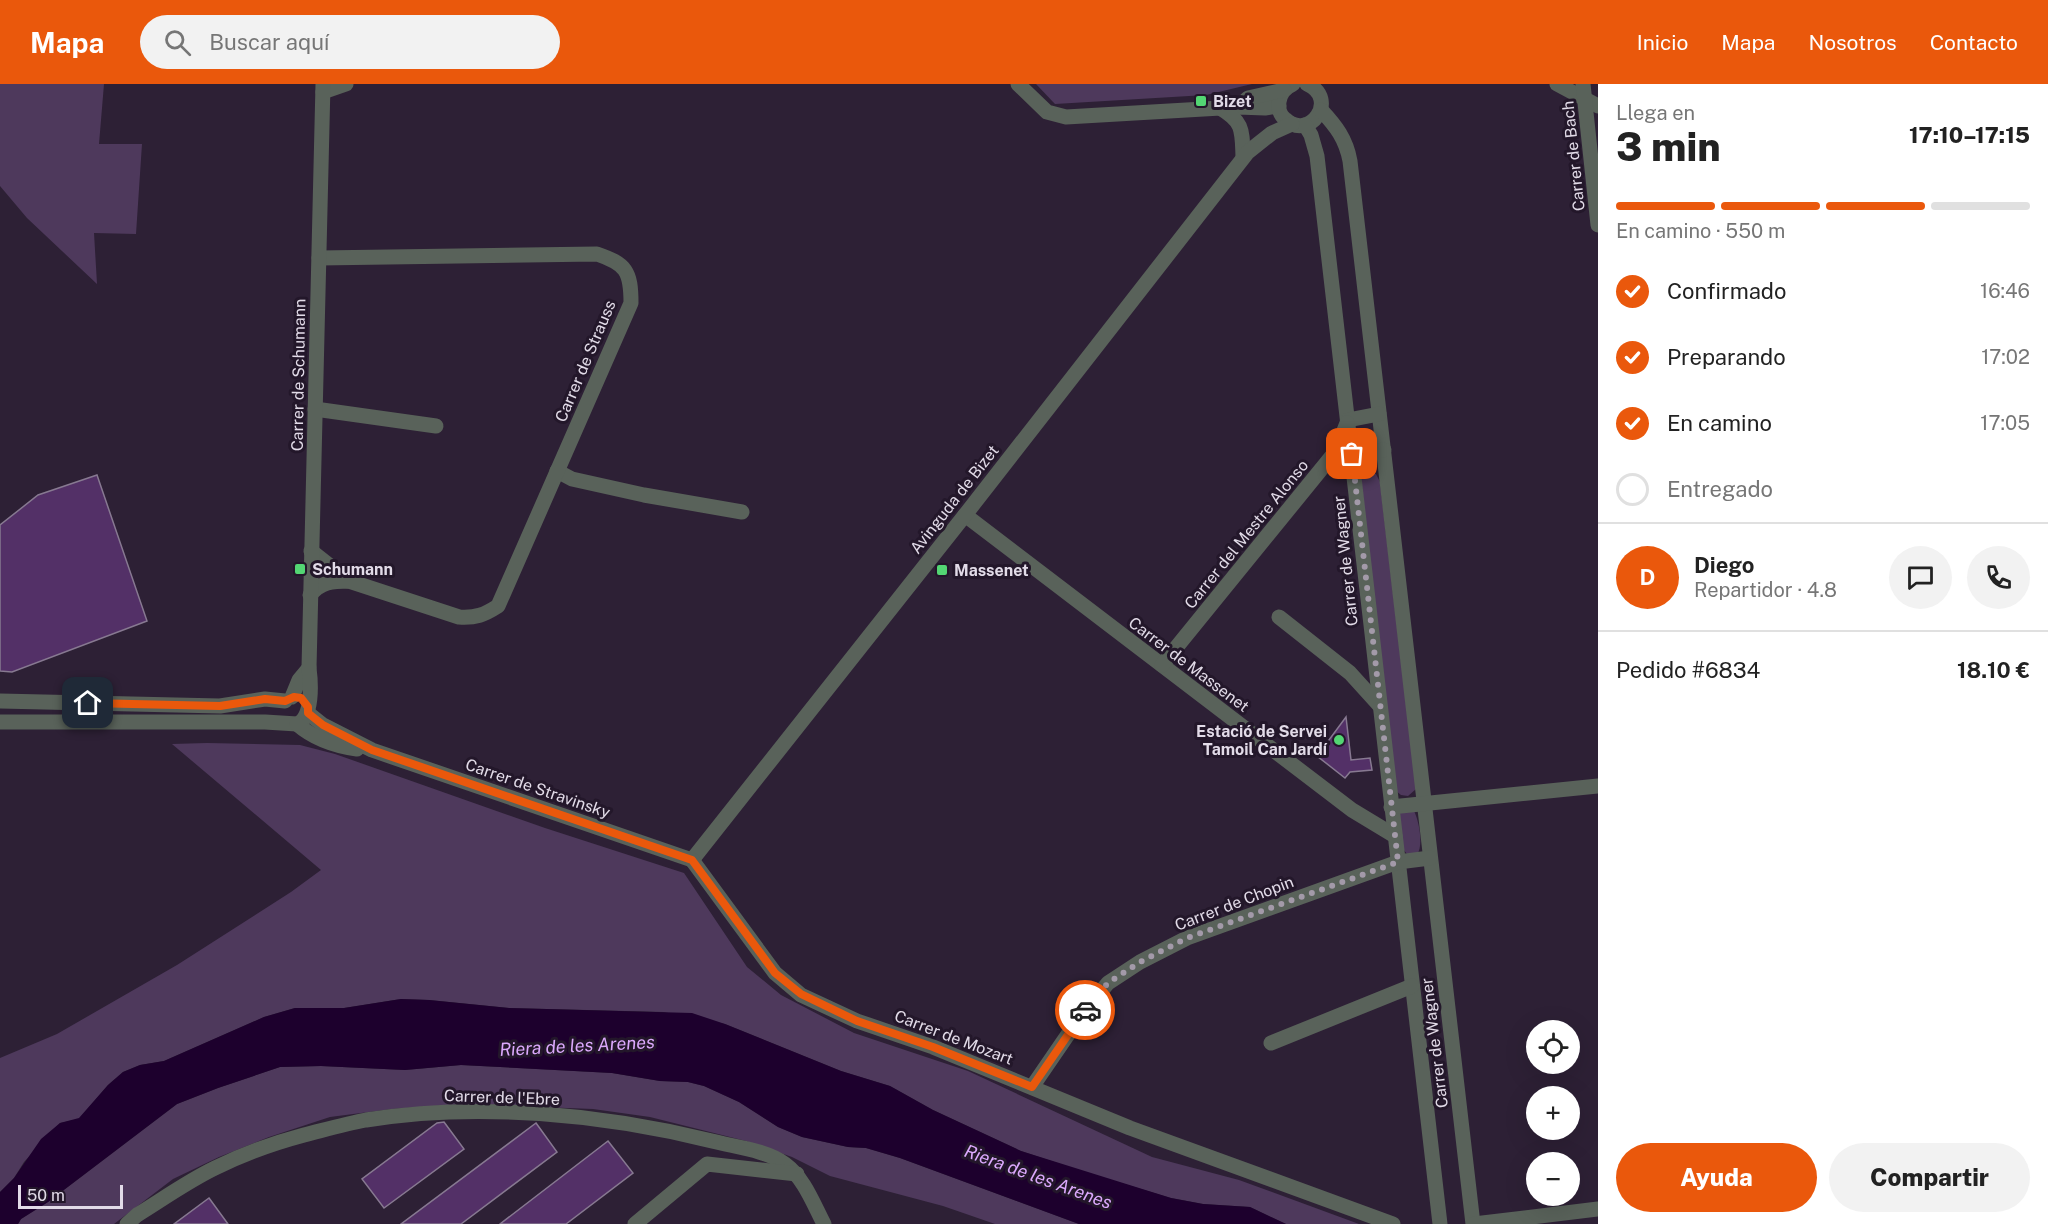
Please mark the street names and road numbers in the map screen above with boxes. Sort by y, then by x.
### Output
street label: Carrer de Bach [1558,100,1589,212]
street label: Carrer de Strauss [551,297,620,425]
street label: Carrer de Schumann [288,299,309,451]
street label: Avinguda de Bizet [906,441,1003,557]
street label: Carrer del Mestre Alonso [1181,456,1312,612]
street label: Carrer de Wagner [1329,495,1362,627]
street label: Carrer de Massenet [1125,613,1253,716]
street label: Carrer de Stravinsky [463,755,613,822]
street label: Carrer de Chopin [1172,872,1296,935]
street label: Carrer de Wagner [1417,977,1452,1109]
street label: Carrer de Mozart [892,1006,1016,1069]
street label: Carrer de l'Ebre [444,1086,560,1109]

